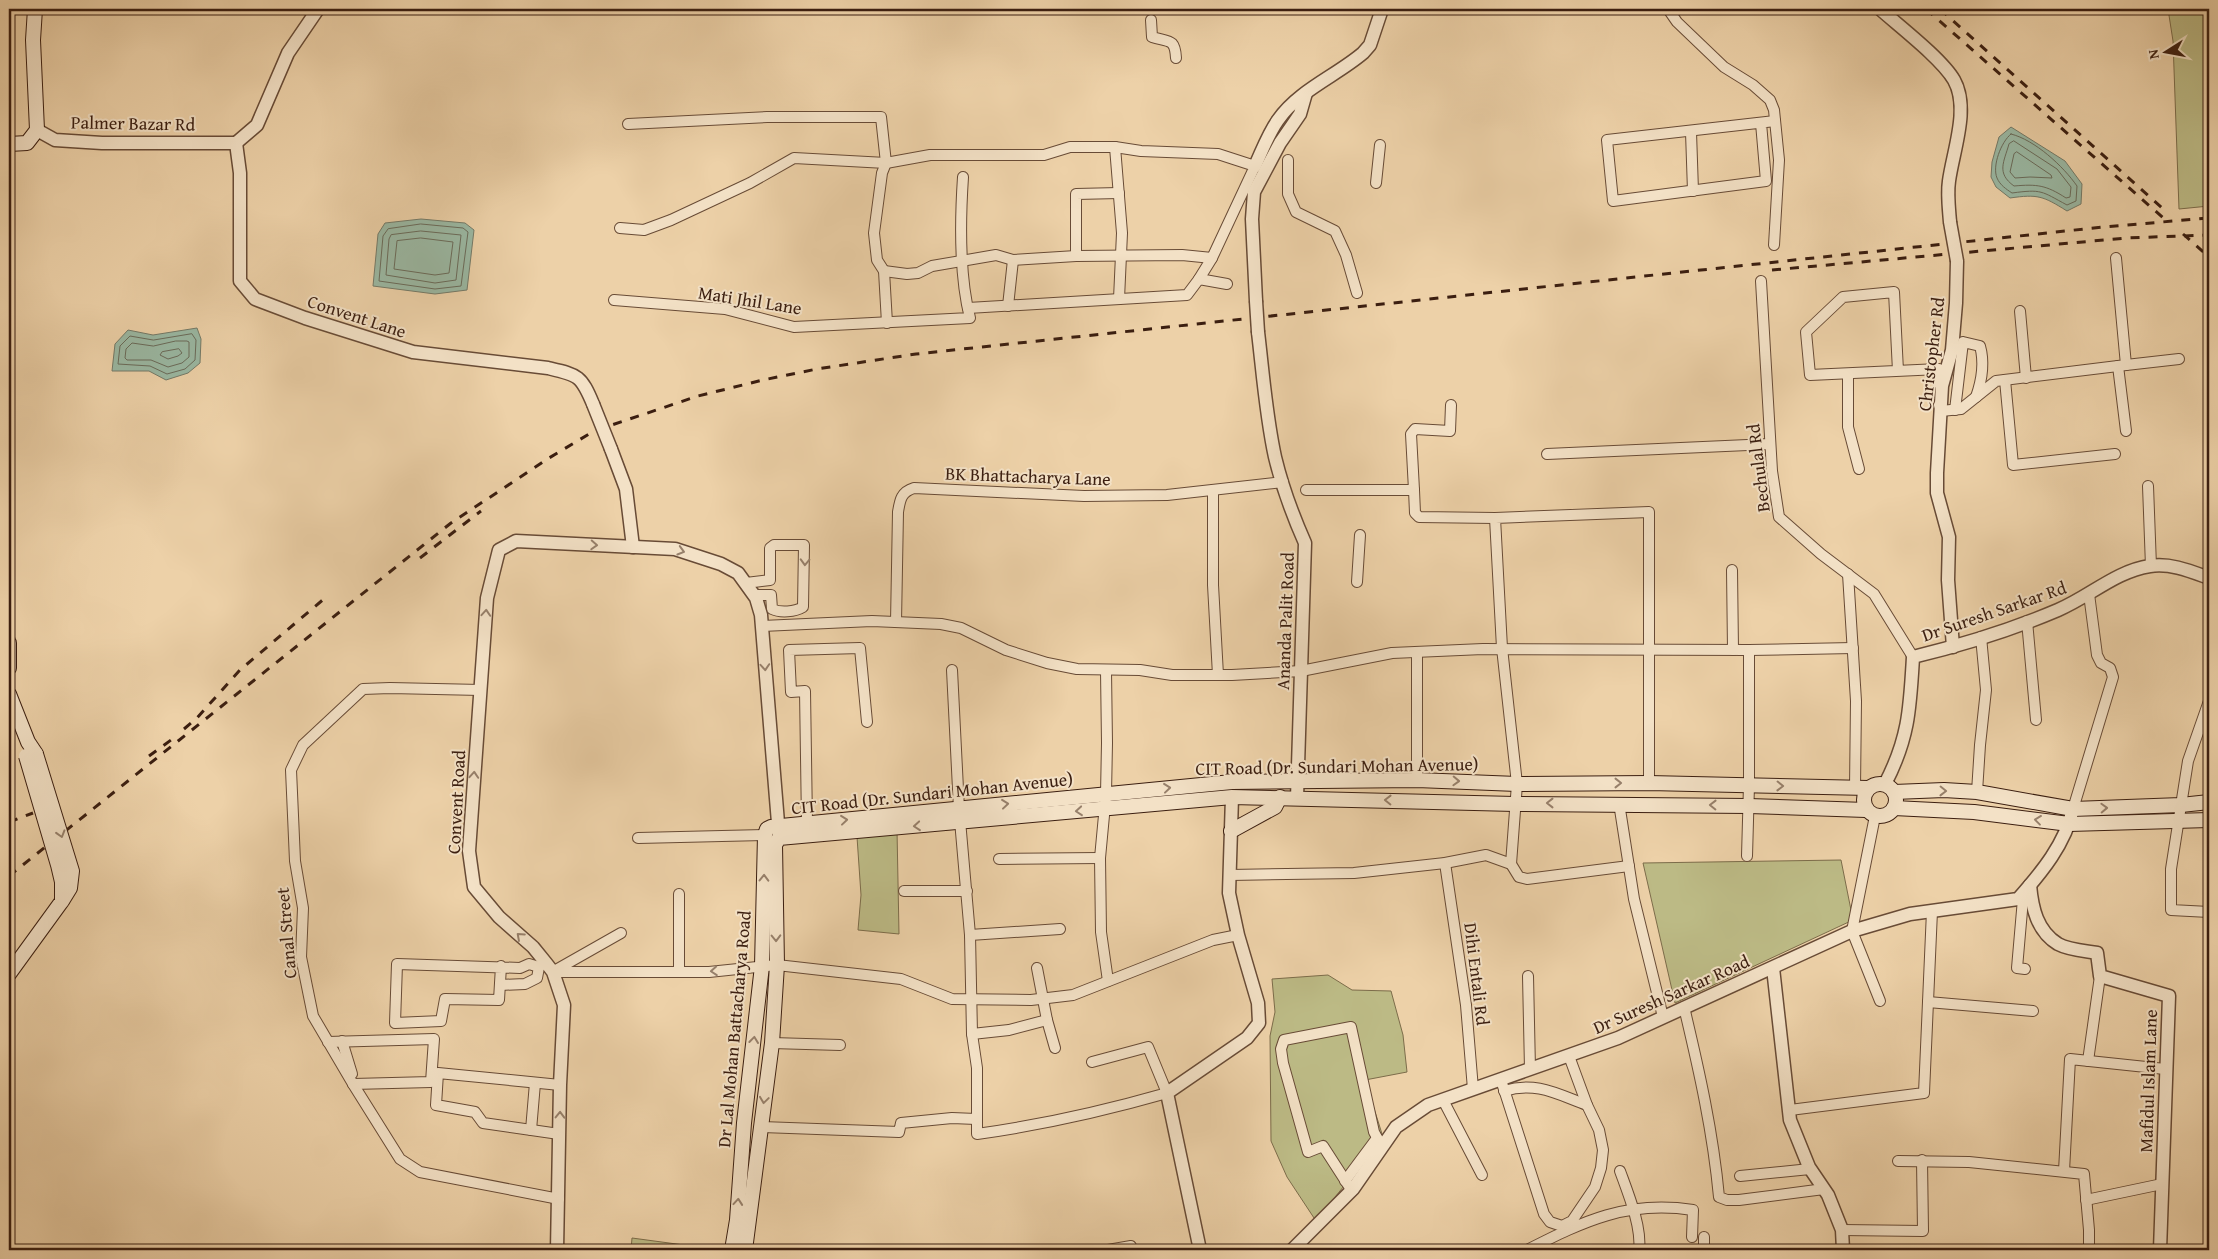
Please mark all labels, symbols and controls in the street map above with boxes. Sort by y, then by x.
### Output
north arrow [2140,28,2190,78]
text: N [2142,47,2164,61]
street label: Palmer Bazar Rd [71,108,196,138]
street label: Mati Jhil Lane [696,279,804,321]
street label: Convent Lane [304,287,410,345]
street label: Christopher Rd [1911,295,1951,413]
street label: Bechulal Rd [1739,422,1777,514]
street label: BK Bhattacharya Lane [945,460,1111,492]
one-way arrow [591,539,599,550]
one-way arrow [676,546,685,556]
street label: Ananda Palit Road [1269,551,1301,690]
one-way arrow [800,558,810,566]
street label: Dr Suresh Sarkar Rd [1918,573,2070,648]
one-way arrow [481,609,492,617]
one-way arrow [759,663,770,671]
street label: Convent Road [440,749,472,855]
street label: CIT Road (Dr. Sundari Mohan Avenue) [1195,750,1479,782]
street label: CIT Road (Dr. Sundari Mohan Avenue) [790,765,1074,821]
one-way arrow [469,771,480,779]
one-way arrow [1452,776,1460,787]
one-way arrow [1614,778,1622,788]
one-way arrow [1777,781,1785,791]
one-way arrow [1163,783,1171,794]
one-way arrow [1940,786,1947,796]
one-way arrow [1384,795,1392,806]
one-way arrow [1546,798,1554,808]
one-way arrow [1002,799,1010,810]
one-way arrow [1708,800,1716,810]
one-way arrow [2100,802,2108,813]
one-way arrow [1075,805,1083,816]
one-way arrow [840,815,848,826]
one-way arrow [2034,815,2042,826]
one-way arrow [913,820,921,831]
one-way arrow [55,829,65,838]
one-way arrow [759,874,769,882]
street label: Canal Street [269,886,303,980]
street label: Dr Lal Mohan Battacharya Road [710,909,758,1149]
street label: Dihi Entali Rd [1457,921,1497,1027]
one-way arrow [517,933,526,942]
one-way arrow [771,935,782,943]
street label: Dr Suresh Sarkar Road [1588,947,1754,1041]
one-way arrow [709,965,717,976]
street label: Mafidul Islam Lane [2132,1009,2164,1153]
one-way arrow [748,1036,759,1044]
one-way arrow [760,1096,770,1104]
one-way arrow [554,1111,565,1119]
one-way arrow [733,1198,744,1206]

